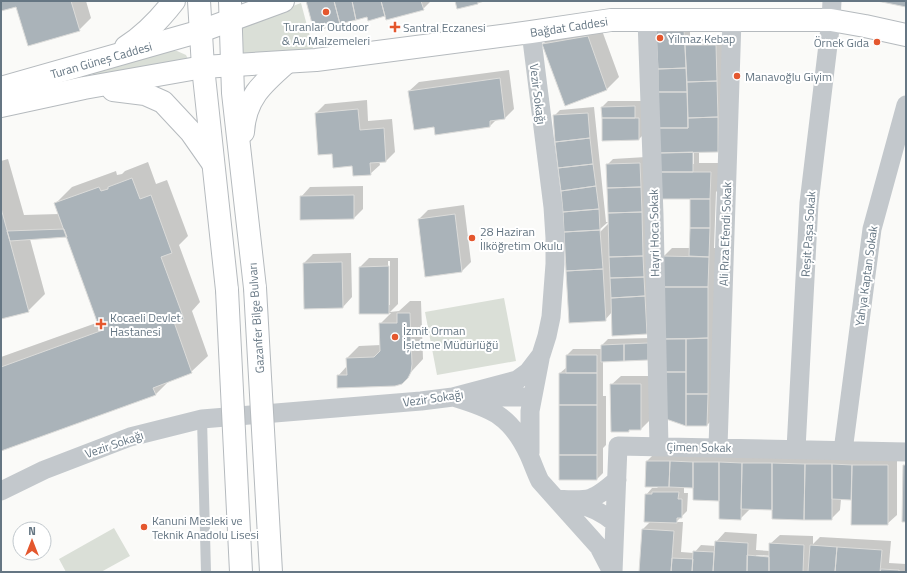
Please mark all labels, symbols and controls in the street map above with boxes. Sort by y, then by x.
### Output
marker: Turanlar Outdoor & Av Malzemeleri [321,7,331,17]
street label: Bağdat Caddesi [529,11,609,42]
place label: Turanlar Outdoor & Av Malzemeleri [282,17,370,50]
place label: Santral Eczanesi [403,18,486,37]
marker: Santral Eczanesi [390,22,400,32]
place label: Yilmaz Kebap [668,29,735,48]
marker: Yilmaz Kebap [655,33,665,43]
place label: Örnek Gıda [814,33,869,52]
street label: Turan Güneş Caddesi [48,36,154,83]
marker: Örnek Gıda [872,37,882,47]
street label: Vezir Sokağı [525,63,551,125]
place label: Manavoğlu Giyim [745,67,832,86]
marker: Manavoğlu Giyim [732,71,742,81]
street label: Ali Rıza Efendi Sokak [714,181,736,286]
street label: Hayri Hoca Sokak [644,189,664,277]
street label: Reşit Paşa Sokak [796,190,820,278]
place label: 28 Haziran İlköğretim Okulu [480,222,563,255]
street label: Yahya Kaptan Sokak [850,224,882,327]
marker: 28 Haziran İlköğretim Okulu [467,233,477,243]
street label: Gazanfer Bilge Bulvarı [243,262,269,374]
place label: Kocaeli Devlet Hastanesi [110,308,182,341]
marker: Kocaeli Devlet Hastanesi [95,318,107,330]
place label: İzmit Orman İşletme Müdürlüğü [403,321,498,354]
marker: İzmit Orman İşletme Müdürlüğü [390,332,400,342]
street label: Vezir Sokağı [402,384,464,412]
street label: Vezir Sokağı [82,425,146,463]
street label: Çimen Sokak [667,437,732,457]
place label: Kanuni Mesleki ve Teknik Anadolu Lisesi [152,511,259,544]
north arrow [12,521,52,561]
marker: Kanuni Mesleki ve Teknik Anadolu Lisesi [139,522,149,532]
text: N [28,523,36,539]

